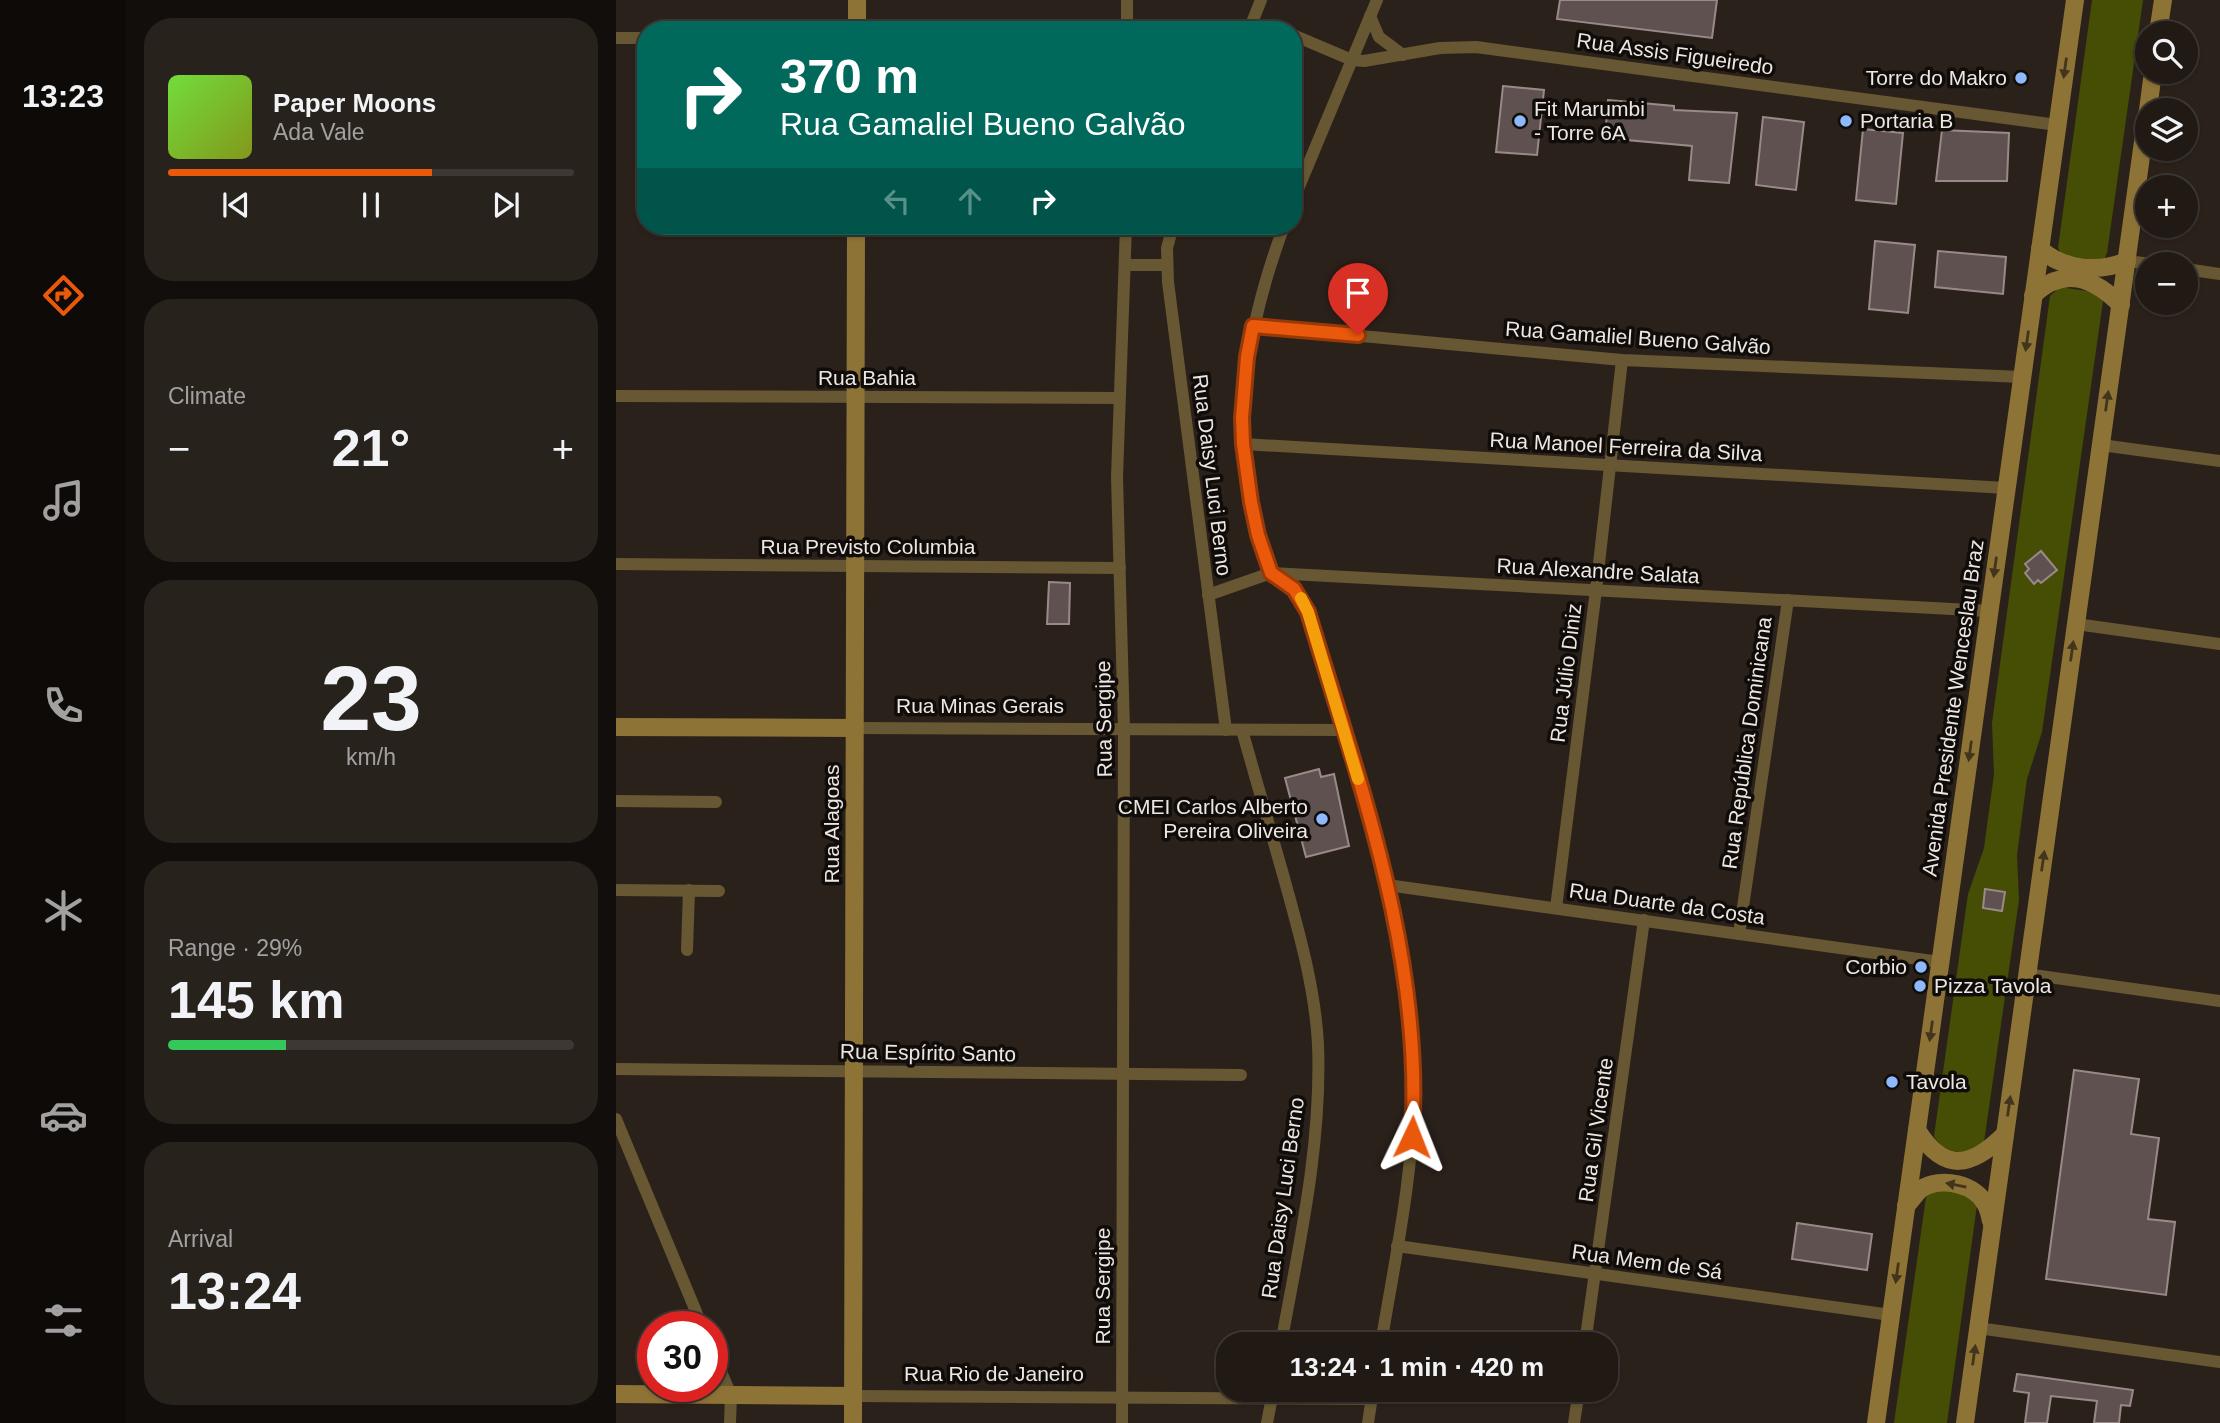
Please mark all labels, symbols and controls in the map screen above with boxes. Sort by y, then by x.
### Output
map controls [2135,21,2198,315]
button: search [2135,21,2198,84]
street label: Rua Assis Figueiredo [1575,28,1775,79]
icon: right [665,49,756,140]
text: 370 m [780,49,919,103]
one-way arrow [2060,57,2071,79]
place label: Torre do Makro [1866,66,2007,89]
marker: Torre do Makro [2013,70,2029,86]
text: 13:23 [22,78,104,114]
text: Paper Moons [273,88,436,118]
place label: Fit Marumbi - Torre 6A [1534,97,1645,144]
button: layers [2135,98,2198,161]
text: Rua Gamaliel Bueno Galvão [780,106,1186,142]
place label: Portaria B [1860,109,1953,132]
marker: Fit Marumbi - Torre 6A [1512,113,1528,129]
marker: Portaria B [1838,113,1854,129]
text: Ada Vale [273,119,365,145]
button: + [2135,175,2198,238]
icon: left [878,182,916,220]
icon: ahead [951,182,989,220]
icon: right [1024,182,1062,220]
icon: previous [217,186,255,224]
icon: pause [352,186,390,224]
icon: next [487,186,525,224]
button: − [2135,252,2198,315]
pin [1328,263,1388,335]
icon: directions [39,271,88,320]
icon: arrive [1339,274,1377,312]
street label: Rua Gamaliel Bueno Galvão [1504,317,1772,358]
one-way arrow [2021,331,2032,353]
street label: Rua Bahia [818,366,916,389]
street label: Rua Daisy Luci Berno [1189,373,1236,577]
text: Climate [168,383,246,409]
one-way arrow [2102,390,2113,412]
text: 21° [332,419,410,477]
text: − [168,428,190,470]
text: + [552,428,574,470]
street label: Rua Manoel Ferreira da Silva [1489,428,1763,465]
icon: music [39,476,88,525]
street label: Rua Previsto Columbia [761,535,976,558]
street label: Avenida Presidente Wenceslau Braz [1917,538,1988,878]
street label: Rua Alexandre Salata [1496,554,1700,587]
one-way arrow [1990,556,2001,578]
street label: Rua Júlio Diniz [1546,602,1585,744]
street label: Rua República Dominicana [1717,615,1776,871]
one-way arrow [2067,639,2078,661]
text: 23 [320,648,422,749]
street label: Rua Sergipe [1091,660,1116,778]
icon: phone [39,681,88,730]
street label: Rua Minas Gerais [896,694,1064,717]
one-way arrow [1964,741,1975,763]
text: km/h [346,744,396,770]
street label: Rua Alagoas [820,764,843,884]
place label: CMEI Carlos Alberto Pereira Oliveira [1118,795,1308,842]
marker: CMEI Carlos Alberto Pereira Oliveira [1314,811,1330,827]
one-way arrow [2038,850,2049,872]
street label: Rua Duarte da Costa [1568,878,1767,929]
icon: climate [39,886,88,935]
text: Range · 29% [168,935,302,961]
place label: Corbio [1845,955,1907,978]
marker: Corbio [1913,959,1929,975]
text: 145 km [168,971,344,1029]
place label: Pizza Tavola [1934,974,2052,997]
marker: Pizza Tavola [1912,978,1928,994]
one-way arrow [1925,1021,1936,1043]
street label: Rua Espírito Santo [840,1039,1016,1066]
street label: Rua Gil Vicente [1574,1056,1617,1204]
place label: Tavola [1906,1070,1967,1093]
marker: Tavola [1884,1074,1900,1090]
icon: car [39,1091,88,1140]
one-way arrow [2004,1095,2015,1117]
street label: Rua Daisy Luci Berno [1257,1096,1308,1300]
position arrow [1375,1100,1449,1174]
one-way arrow [1945,1180,1967,1191]
text: Arrival [168,1226,233,1252]
street label: Rua Sergipe [1091,1228,1114,1344]
street label: Rua Mem de Sá [1570,1240,1724,1283]
text: 13:24 [168,1262,301,1320]
one-way arrow [1891,1263,1902,1285]
icon: filters [39,1296,88,1345]
speed limit sign: 30 [637,1311,728,1402]
one-way arrow [1969,1344,1980,1366]
text: 13:24 · 1 min · 420 m [1290,1352,1544,1382]
street label: Rua Rio de Janeiro [904,1362,1084,1385]

